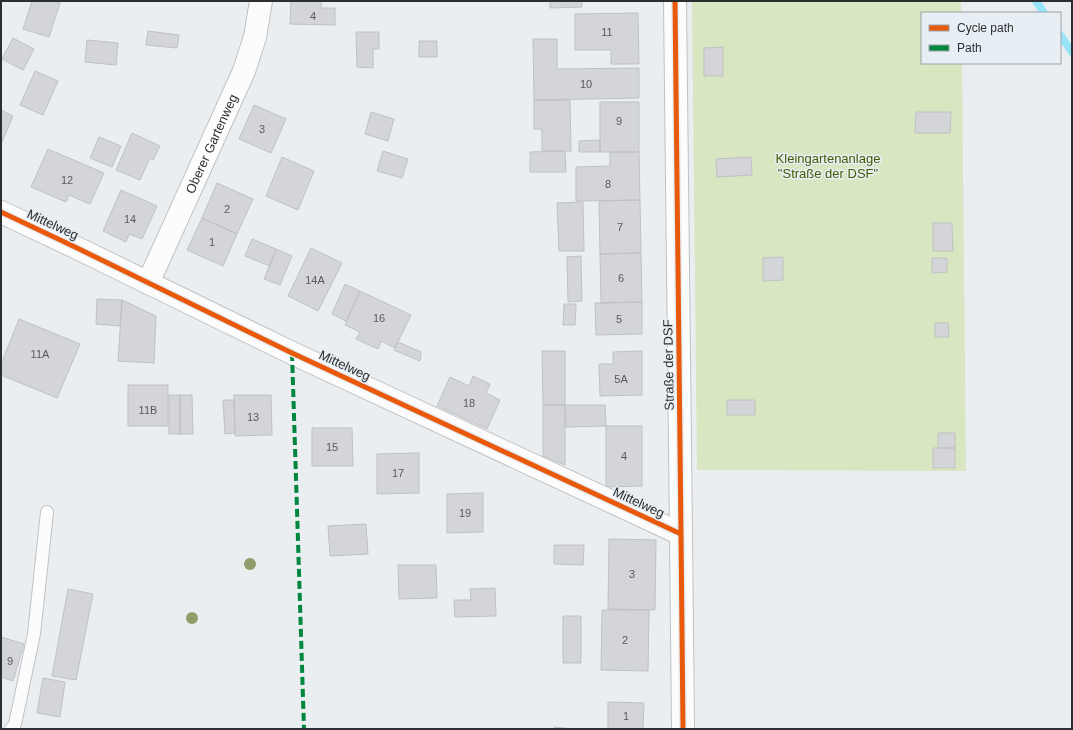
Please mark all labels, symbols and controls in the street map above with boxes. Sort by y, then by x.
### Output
house number: 4 [310,10,316,22]
legend [921,12,1061,64]
text: Cycle path [957,21,1014,35]
house number: 11 [601,26,613,38]
text: Path [957,41,982,55]
house number: 10 [580,78,592,90]
street label: Oberer Gartenweg [183,92,241,196]
house number: 9 [616,115,622,127]
house number: 3 [259,123,265,135]
park label: Kleingartenanlage "Straße der DSF" [776,151,880,181]
house number: 12 [61,174,73,186]
house number: 8 [605,178,611,190]
house number: 2 [224,203,230,215]
street label: Mittelweg [25,206,81,243]
house number: 14 [124,213,136,225]
house number: 7 [617,221,623,233]
house number: 1 [209,236,215,248]
house number: 6 [618,272,624,284]
house number: 14A [305,274,325,286]
house number: 16 [373,312,385,324]
house number: 5 [616,313,622,325]
street label: Straße der DSF [660,319,677,411]
street label: Mittelweg [317,347,373,384]
house number: 11A [31,348,50,360]
house number: 5A [614,373,628,385]
house number: 18 [463,397,475,409]
house number: 11B [139,404,157,416]
house number: 13 [247,411,259,423]
house number: 15 [326,441,338,453]
house number: 4 [621,450,627,462]
house number: 17 [392,467,404,479]
street label: Mittelweg [611,484,667,521]
house number: 19 [459,507,471,519]
house number: 3 [629,568,635,580]
house number: 2 [622,634,628,646]
house number: 9 [7,655,13,667]
house number: 1 [623,710,629,722]

